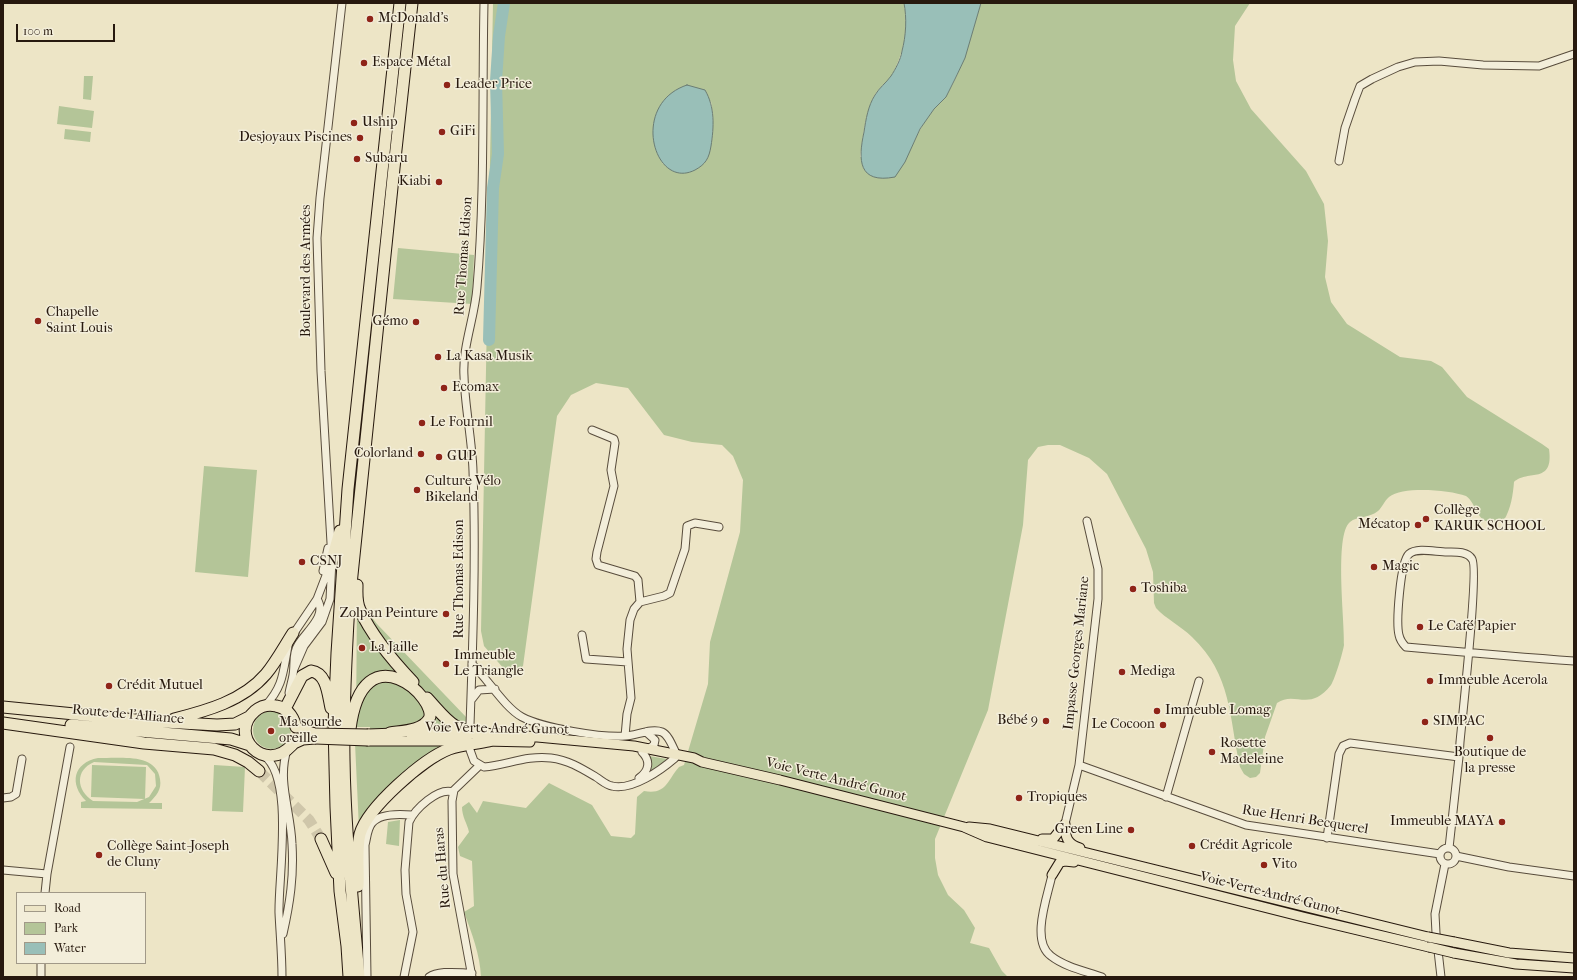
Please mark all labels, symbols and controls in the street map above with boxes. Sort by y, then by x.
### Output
place label: McDonald's [378,11,449,27]
marker: McDonald's [365,14,375,24]
scale bar [18,16,117,42]
text: 100 m [23,24,53,38]
place label: Espace Métal [372,55,451,71]
marker: Espace Métal [359,58,369,68]
place label: Leader Price [455,77,532,93]
marker: Leader Price [442,80,452,90]
place label: Uship [362,115,398,131]
marker: Uship [349,118,359,128]
place label: GiFi [450,124,476,140]
marker: GiFi [437,127,447,137]
place label: Desjoyaux Piscines [239,130,352,146]
marker: Desjoyaux Piscines [355,133,365,143]
place label: Subaru [365,151,408,167]
marker: Subaru [352,154,362,164]
place label: Kiabi [399,174,431,190]
marker: Kiabi [434,177,444,187]
street label: Rue Thomas Edison [451,196,477,316]
street label: Boulevard des Armées [299,205,315,337]
place label: Chapelle Saint Louis [46,305,113,338]
place label: Gémo [372,314,408,330]
marker: Chapelle Saint Louis [33,316,43,326]
marker: Gémo [411,317,421,327]
place label: La Kasa Musik [446,349,533,365]
marker: La Kasa Musik [433,352,443,362]
place label: Ecomax [452,380,499,396]
marker: Ecomax [439,383,449,393]
place label: Le Fournil [430,415,493,431]
marker: Le Fournil [417,418,427,428]
place label: Colorland [354,446,413,462]
marker: Colorland [416,449,426,459]
place label: GUP [447,449,476,465]
marker: GUP [434,452,444,462]
place label: Culture Vélo Bikeland [425,474,501,506]
marker: Culture Vélo Bikeland [412,485,422,495]
place label: Collège KARUK SCHOOL [1434,503,1545,536]
marker: Collège KARUK SCHOOL [1421,514,1431,524]
place label: Mécatop [1358,517,1410,533]
street label: Rue Thomas Edison [452,519,468,639]
marker: Mécatop [1413,520,1423,530]
place label: CSNJ [310,554,343,570]
marker: CSNJ [297,557,307,567]
place label: Magic [1382,559,1419,575]
marker: Magic [1369,562,1379,572]
street label: Impasse Georges Mariane [1061,575,1093,731]
place label: Toshiba [1141,581,1187,597]
marker: Toshiba [1128,584,1138,594]
place label: Zolpan Peinture [340,606,438,622]
marker: Zolpan Peinture [441,609,451,619]
place label: Le Café Papier [1428,619,1516,635]
marker: Le Café Papier [1415,622,1425,632]
place label: La Jaille [370,640,418,656]
marker: La Jaille [357,643,367,653]
place label: Immeuble Le Triangle [454,648,524,680]
marker: Immeuble Le Triangle [441,659,451,669]
place label: Mediga [1130,664,1175,680]
marker: Mediga [1117,667,1127,677]
place label: Immeuble Acerola [1438,673,1548,689]
marker: Immeuble Acerola [1425,676,1435,686]
place label: Crédit Mutuel [117,678,203,694]
marker: Crédit Mutuel [104,681,114,691]
street label: Route de l'Alliance [71,702,185,728]
place label: Immeuble Lomag [1165,703,1270,719]
marker: Immeuble Lomag [1152,706,1162,716]
place label: Bébé 9 [997,713,1038,729]
place label: SIMPAC [1433,714,1485,730]
place label: Ma sourde oreille [279,715,342,748]
marker: Bébé 9 [1041,716,1051,726]
place label: Le Cocoon [1092,717,1155,733]
marker: SIMPAC [1420,717,1430,727]
street label: Voie Verte André Gunot [425,719,569,739]
marker: Le Cocoon [1158,720,1168,730]
marker: Ma sourde oreille [266,726,276,736]
marker: Boutique de la presse [1485,733,1495,743]
place label: Rosette Madeleine [1220,736,1284,768]
place label: Boutique de la presse [1454,745,1526,778]
marker: Rosette Madeleine [1207,747,1217,757]
street label: Voie Verte André Gunot [764,754,908,806]
place label: Tropiques [1027,790,1087,806]
marker: Tropiques [1014,793,1024,803]
street label: Rue Henri Becquerel [1241,802,1369,838]
place label: Immeuble MAYA [1390,814,1494,830]
marker: Immeuble MAYA [1497,817,1507,827]
place label: Green Line [1055,822,1123,838]
marker: Green Line [1126,825,1136,835]
street label: Rue du Haras [431,827,455,909]
place label: Crédit Agricole [1200,838,1292,854]
place label: Collège Saint-Joseph de Cluny [107,839,229,872]
marker: Crédit Agricole [1187,841,1197,851]
marker: Collège Saint-Joseph de Cluny [94,850,104,860]
place label: Vito [1272,857,1297,873]
marker: Vito [1259,860,1269,870]
street label: Voie Verte André Gunot [1198,868,1342,920]
legend [16,892,146,964]
text: Road [54,901,81,915]
text: Park [54,921,78,935]
text: Water [54,941,86,955]

